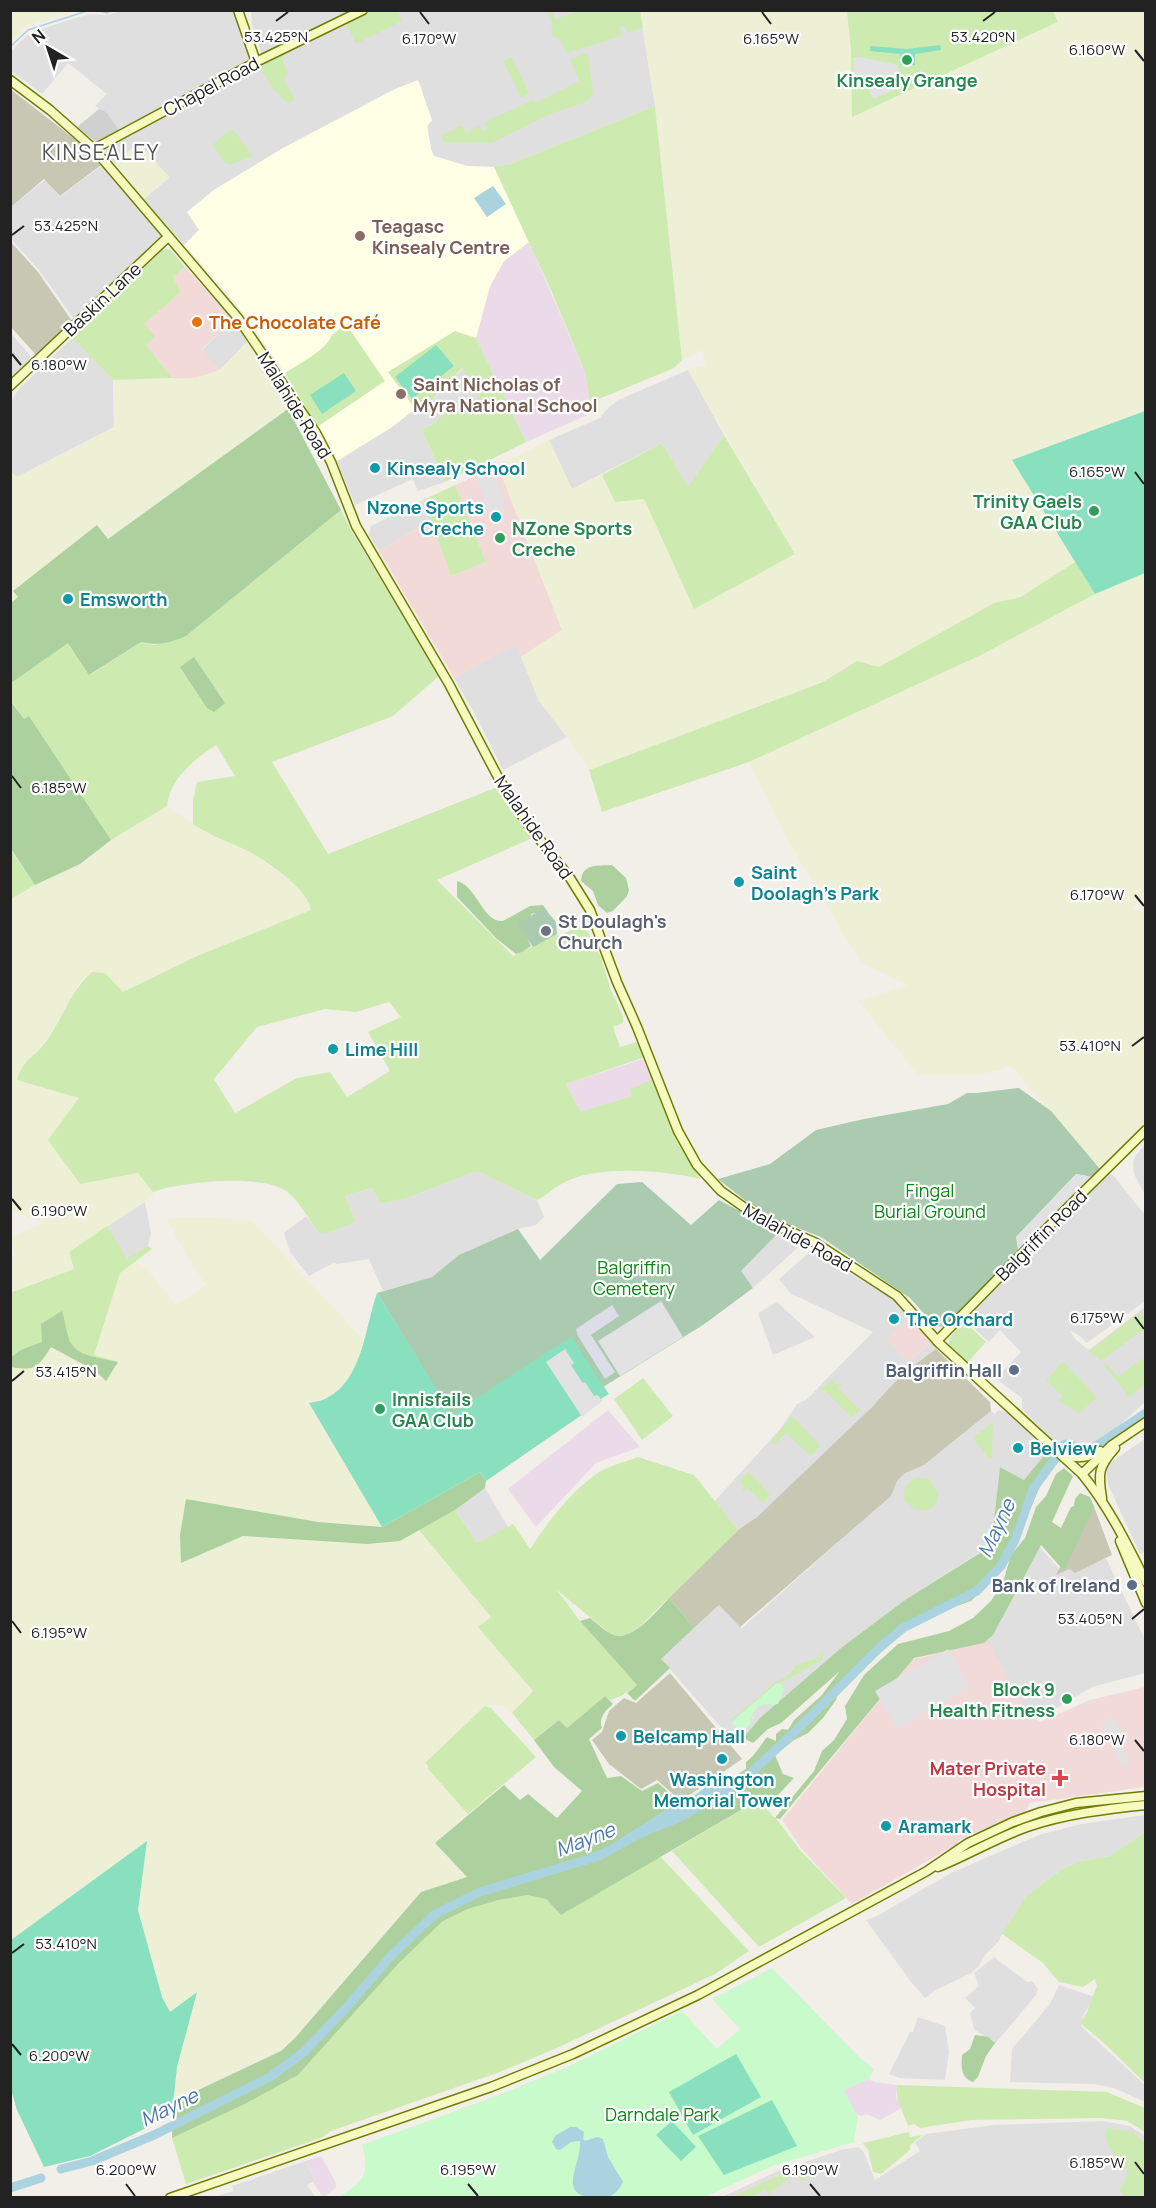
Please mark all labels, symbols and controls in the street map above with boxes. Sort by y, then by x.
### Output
north arrow [18,18,78,78]
text: N [27,24,50,49]
text: 53.425°N [244,26,308,47]
text: 53.420°N [951,26,1015,47]
text: 6.170°W [402,28,456,49]
text: 6.165°W [743,28,799,49]
text: 6.160°W [1069,39,1125,60]
street label: Chapel Road [159,51,263,121]
marker: Kinsealy Grange [900,53,914,67]
place label: Kinsealy Grange [836,68,978,92]
district label: KINSEALEY [42,138,160,166]
place label: Teagasc Kinsealy Centre [372,214,510,259]
text: 53.425°N [34,215,98,236]
marker: Teagasc Kinsealy Centre [353,229,367,243]
street label: Baskin Lane [58,257,146,341]
place label: The Chocolate Café [209,310,381,334]
marker: The Chocolate Café [190,315,204,329]
street label: Malahide Road [253,347,337,463]
text: 6.180°W [31,354,87,375]
place label: Saint Nicholas of Myra National School [413,372,598,417]
marker: Saint Nicholas of Myra National School [394,387,408,401]
place label: Kinsealy School [387,456,525,480]
marker: Kinsealy School [368,461,382,475]
text: 6.165°W [1069,461,1125,482]
place label: Trinity Gaels GAA Club [973,489,1082,534]
place label: Nzone Sports Creche [367,495,484,540]
marker: Trinity Gaels GAA Club [1087,504,1101,518]
marker: Nzone Sports Creche [489,510,503,524]
place label: NZone Sports Creche [512,516,633,561]
marker: NZone Sports Creche [493,531,507,545]
place label: Emsworth [80,587,168,611]
marker: Emsworth [61,592,75,606]
street label: Malahide Road [489,770,579,884]
text: 6.185°W [31,777,87,798]
place label: Saint Doolagh's Park [751,860,880,905]
marker: Saint Doolagh's Park [732,875,746,889]
text: 6.170°W [1070,884,1124,905]
place label: St Doulagh's Church [558,909,667,954]
marker: St Doulagh's Church [539,924,553,938]
text: 53.410°N [1059,1035,1121,1056]
place label: Lime Hill [345,1037,418,1061]
marker: Lime Hill [326,1042,340,1056]
park label: Fingal Burial Ground [874,1178,986,1223]
street label: Balgriffin Road [990,1184,1092,1286]
street label: Malahide Road [739,1197,857,1277]
text: 6.190°W [31,1200,87,1221]
park label: Balgriffin Cemetery [593,1255,676,1300]
place label: The Orchard [906,1307,1013,1331]
text: 6.175°W [1070,1307,1124,1328]
marker: The Orchard [887,1312,901,1326]
place label: Balgriffin Hall [885,1358,1002,1382]
text: 53.415°N [35,1361,97,1382]
marker: Balgriffin Hall [1007,1363,1021,1377]
place label: Innisfails GAA Club [392,1387,474,1432]
marker: Innisfails GAA Club [373,1402,387,1416]
place label: Belview [1030,1436,1098,1460]
marker: Belview [1011,1441,1025,1455]
water label: Mayne [971,1493,1022,1562]
place label: Bank of Ireland [992,1573,1120,1597]
marker: Bank of Ireland [1125,1578,1139,1592]
text: 53.405°N [1058,1608,1122,1629]
text: 6.195°W [31,1622,87,1643]
place label: Block 9 Health Fitness [930,1677,1055,1722]
marker: Block 9 Health Fitness [1060,1692,1074,1706]
place label: Belcamp Hall [633,1724,745,1748]
marker: Belcamp Hall [614,1729,628,1743]
text: 6.180°W [1069,1729,1125,1750]
marker: Washington Memorial Tower [715,1752,729,1766]
place label: Mater Private Hospital [930,1756,1046,1801]
place label: Washington Memorial Tower [654,1767,790,1812]
marker: Mater Private Hospital [1051,1769,1069,1787]
place label: Aramark [898,1814,972,1838]
water label: Mayne [552,1815,620,1863]
marker: Aramark [879,1819,893,1833]
text: 53.410°N [35,1933,97,1954]
text: 6.200°W [29,2045,89,2066]
water label: Mayne [136,2081,204,2133]
park label: Darndale Park [605,2102,720,2126]
text: 6.185°W [1069,2152,1125,2173]
text: 6.200°W [96,2159,156,2180]
text: 6.195°W [440,2159,496,2180]
text: 6.190°W [782,2159,838,2180]

